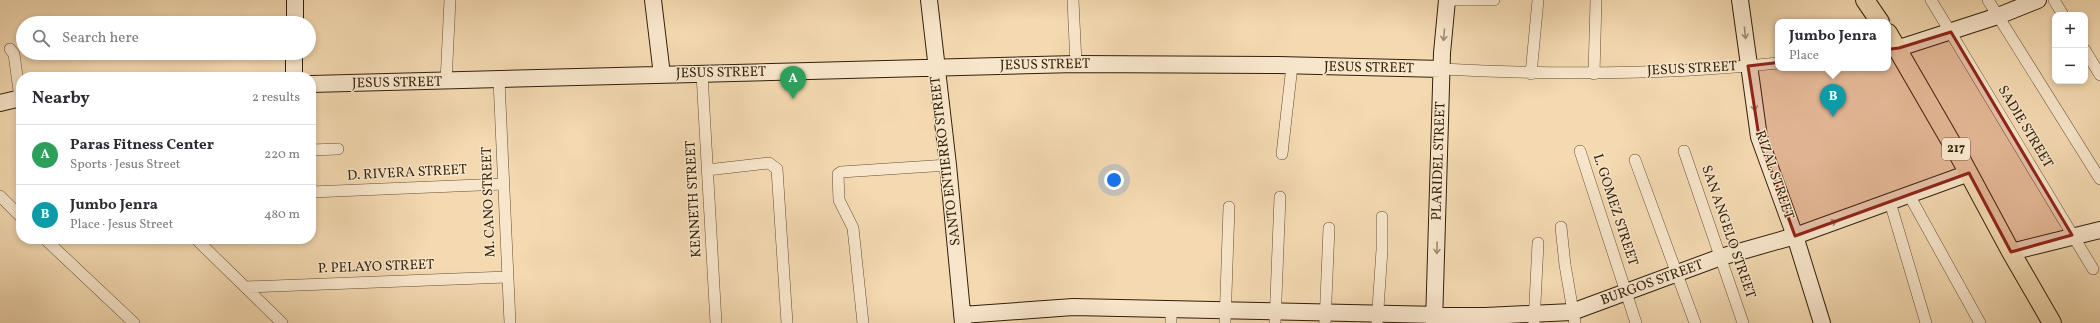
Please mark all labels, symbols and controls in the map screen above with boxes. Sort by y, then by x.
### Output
map controls [2052,12,2088,84]
button: + [2052,12,2088,48]
search box [16,16,316,60]
popup [1775,19,1891,71]
one-way arrow [1741,26,1748,39]
text: Jumbo Jenra [1789,26,1877,47]
icon: search [30,27,52,49]
text: Search here [62,28,139,49]
one-way arrow [1440,28,1447,41]
text: Place [1789,47,1819,65]
button: − [2052,48,2088,84]
street label: JESUS STREET [1000,55,1090,75]
street label: JESUS STREET [1647,57,1737,81]
street label: JESUS STREET [1324,58,1414,78]
street label: JESUS STREET [676,63,766,83]
pin: A [780,66,806,99]
street label: JESUS STREET [352,73,442,93]
street label: SANTO ENTIERRO STREET [926,75,966,247]
street label: SADIE STREET [1993,82,2057,172]
pin: B [1820,84,1846,117]
text: Nearby [32,87,90,110]
text: 2 results [252,89,300,107]
one-way arrow [1750,98,1758,111]
street label: PLARIDEL STREET [1427,101,1451,221]
street label: RIZAL STREET [1750,128,1798,222]
text: Paras Fitness Center [70,135,214,156]
road number: 217 [1942,138,1970,160]
street label: KENNETH STREET [681,140,707,258]
text: A [40,146,50,164]
text: 220 m [264,146,300,164]
street label: M. CANO STREET [478,146,500,258]
street label: L. GOMEZ STREET [1588,152,1642,268]
text: Sports · Jesus Street [70,156,180,174]
street label: D. RIVERA STREET [347,160,467,186]
street label: SAN ANGELO STREET [1696,163,1760,301]
your location [1104,170,1124,190]
text: Jumbo Jenra [70,195,158,216]
text: B [41,206,49,224]
text: 480 m [264,206,300,224]
text: Place · Jesus Street [70,216,173,234]
one-way arrow [1825,219,1838,226]
one-way arrow [1433,241,1440,254]
street label: P. PELAYO STREET [317,255,435,279]
street label: BURGOS STREET [1598,256,1706,310]

